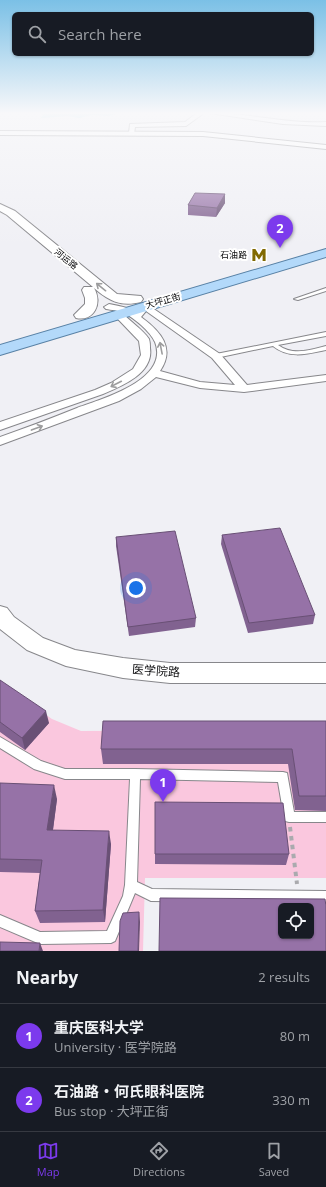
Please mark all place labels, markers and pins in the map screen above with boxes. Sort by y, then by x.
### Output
pin: 2 [267,215,293,248]
metro station icon: 石油路 [250,246,268,264]
place label: 石油路 [220,248,247,261]
pin: 1 [150,769,176,802]

